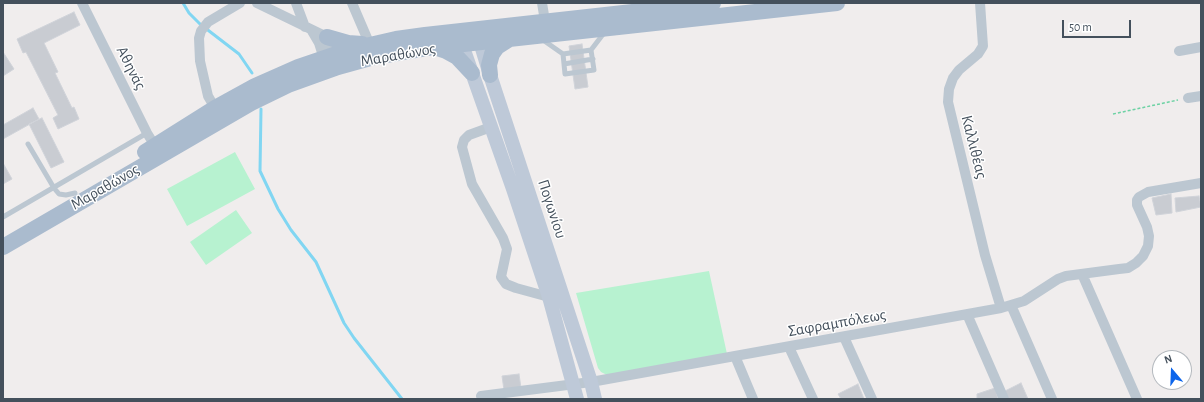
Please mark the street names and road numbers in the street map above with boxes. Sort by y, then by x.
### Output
street label: Μαραθώνος [359,39,437,71]
street label: Αθηνάς [112,43,150,93]
street label: Καλλιθέας [957,113,991,181]
street label: Μαραθώνος [67,160,143,214]
street label: Πογωνίου [533,177,571,241]
street label: Σαφραμπόλεως [786,305,888,341]

